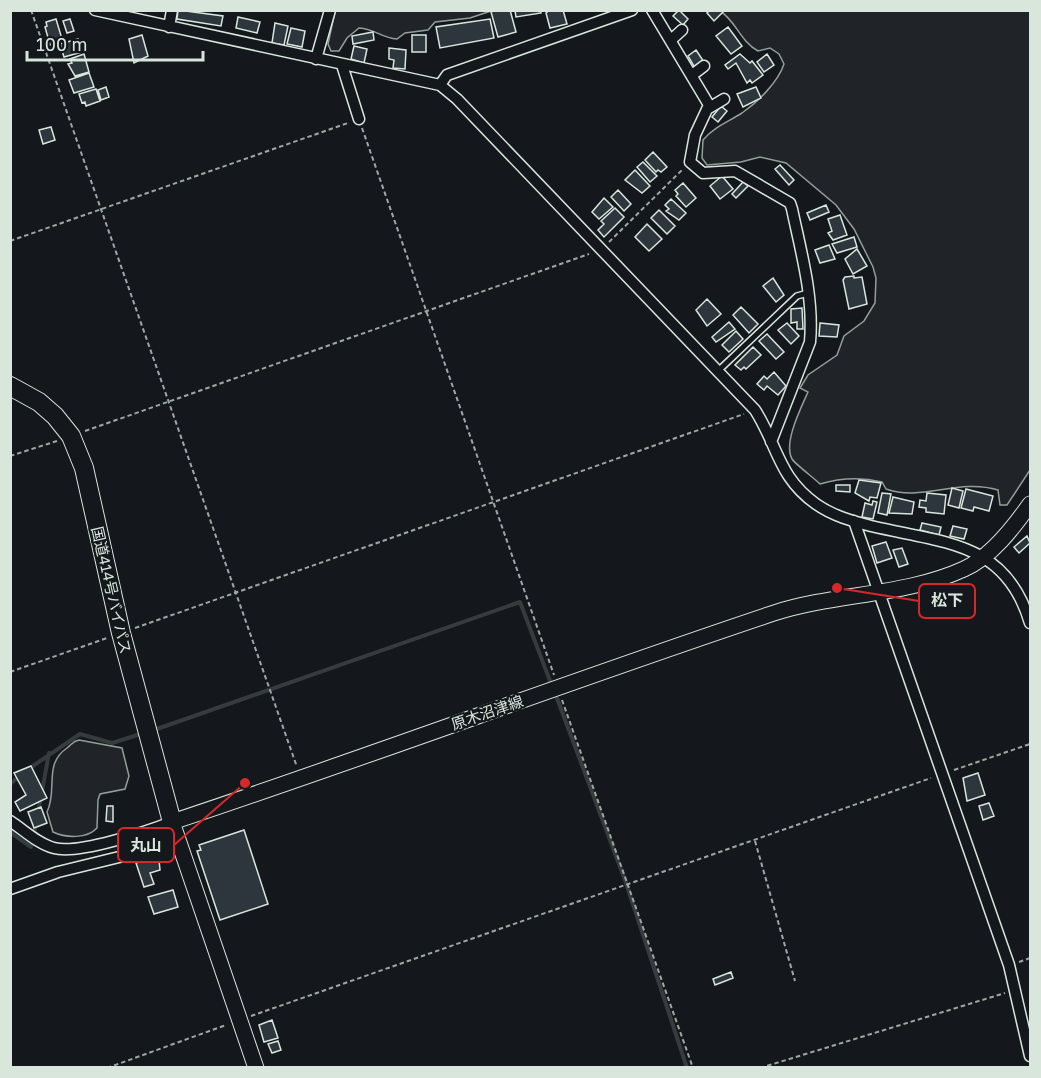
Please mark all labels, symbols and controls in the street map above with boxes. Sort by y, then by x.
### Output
scale bar [27,24,202,62]
text: 100 m [36,33,87,55]
street label: 国道414号バイパス [89,525,135,655]
callout: 松下 [919,584,975,618]
text: 松下 [931,590,963,610]
street label: 原木沼津線 [449,691,525,733]
callout: 丸山 [118,828,174,862]
text: 丸山 [130,835,162,855]

